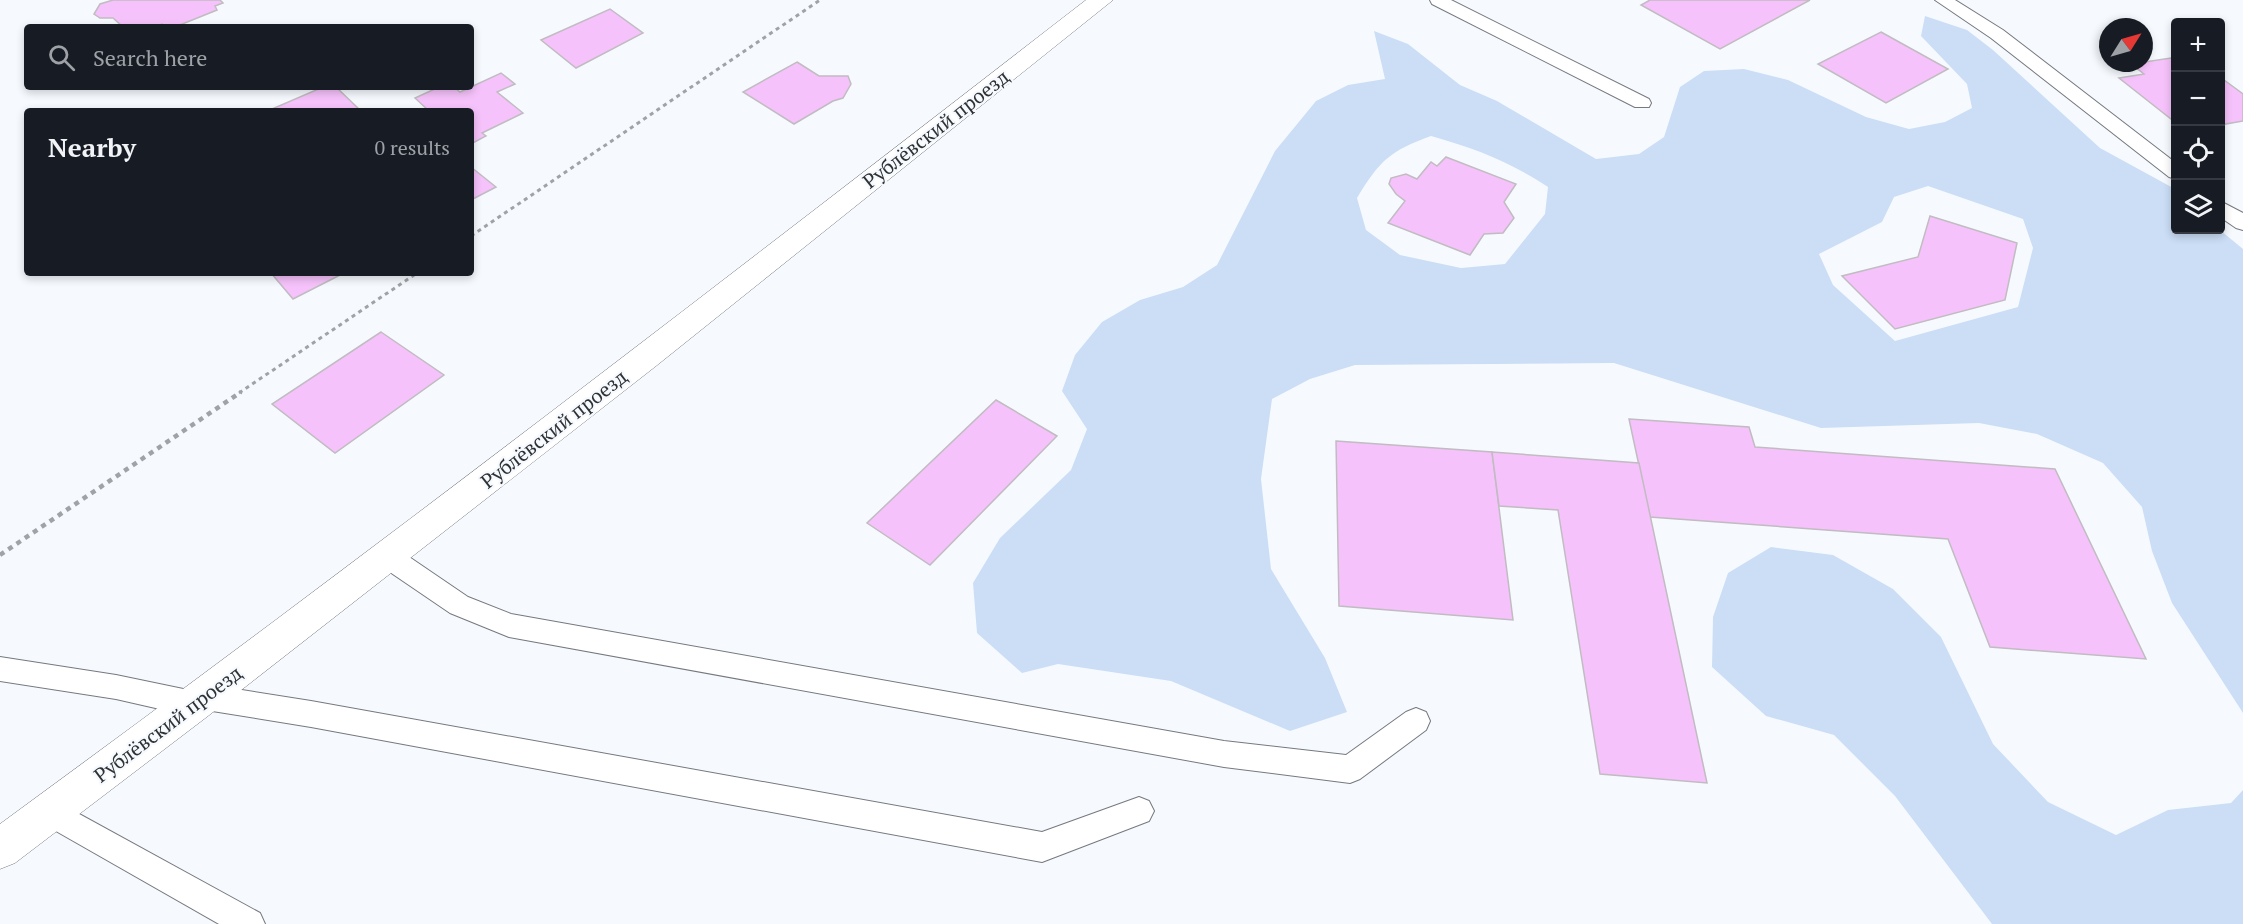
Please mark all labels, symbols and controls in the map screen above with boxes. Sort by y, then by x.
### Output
north arrow [2099,18,2153,72]
map controls [2171,18,2225,234]
button: + [2171,18,2225,72]
search box [24,24,474,90]
icon: search [45,41,78,74]
text: Search here [93,43,207,72]
street label: Рублёвский проезд [857,63,1015,194]
button: − [2171,72,2225,126]
button: locate [2171,126,2225,180]
text: Nearby [48,130,136,164]
text: 0 results [375,134,450,161]
button: layers [2171,180,2225,234]
street label: Рублёвский проезд [475,363,633,494]
street label: Рублёвский проезд [88,659,247,788]

